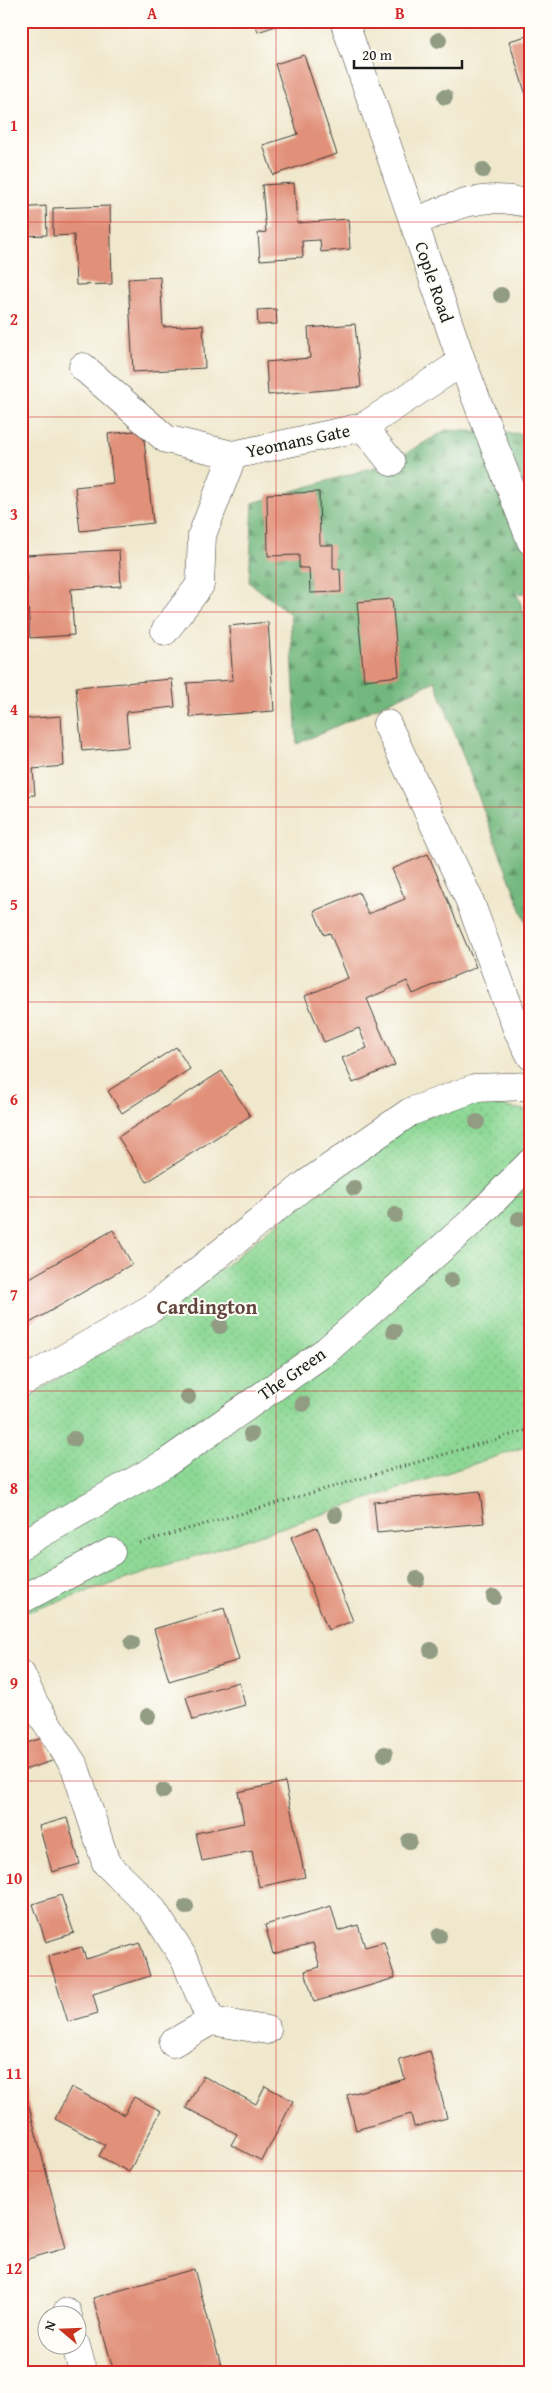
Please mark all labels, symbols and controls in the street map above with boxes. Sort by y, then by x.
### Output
text: A [147,1,158,25]
text: B [395,1,405,25]
scale bar [354,38,462,70]
text: 20 m [362,44,393,65]
text: 1 [10,113,18,137]
street label: Cople Road [408,238,461,326]
text: 2 [10,307,18,331]
street label: Yeomans Gate [243,416,352,465]
text: 3 [10,502,18,526]
text: 4 [10,697,18,721]
text: 5 [10,892,18,916]
text: 6 [10,1087,18,1111]
text: 7 [10,1282,18,1306]
district label: Cardington [157,1292,257,1321]
street label: The Green [252,1340,331,1407]
text: 8 [10,1476,18,1500]
text: 9 [10,1671,18,1695]
text: 10 [6,1866,22,1890]
text: 11 [6,2061,22,2085]
text: 12 [6,2256,22,2280]
north arrow [38,2306,88,2356]
text: N [39,2317,61,2333]

